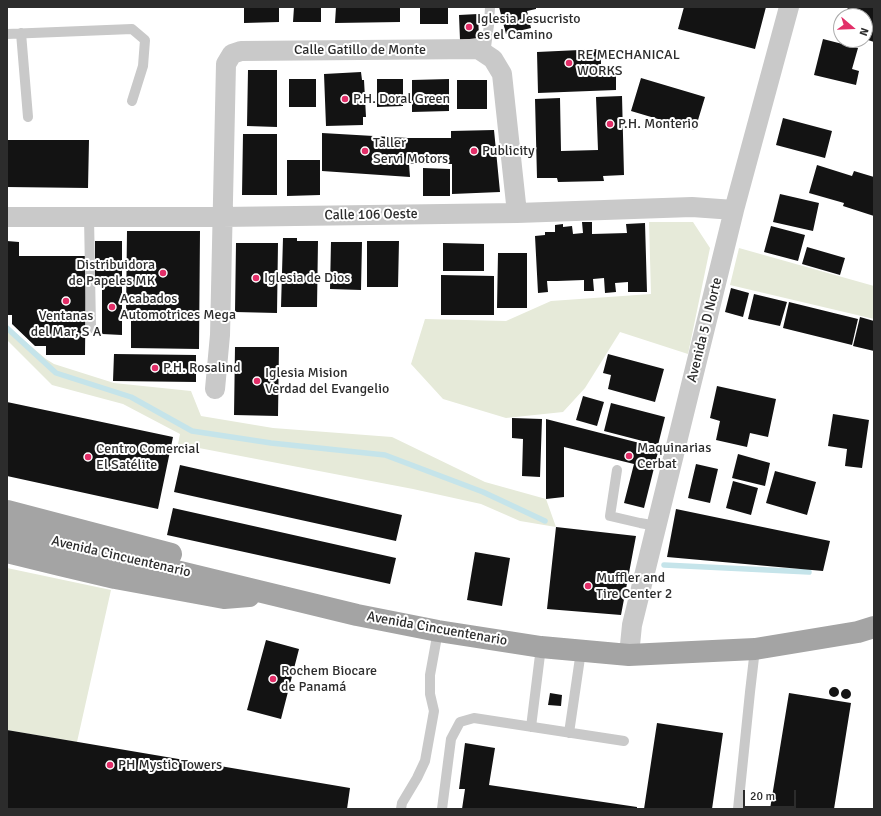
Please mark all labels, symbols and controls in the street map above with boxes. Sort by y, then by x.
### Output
north arrow [833,8,873,48]
place label: Iglesia Jesucristo es el Camino [477,11,581,44]
marker: Iglesia Jesucristo es el Camino [464,22,474,32]
text: N [856,26,871,37]
street label: Calle Gatillo de Monte [294,42,426,58]
place label: RE MECHANICAL WORKS [577,47,680,80]
marker: RE MECHANICAL WORKS [564,58,574,68]
place label: P.H. Doral Green [353,91,450,107]
marker: P.H. Doral Green [340,94,350,104]
place label: P.H. Monterio [618,116,698,132]
marker: P.H. Monterio [605,119,615,129]
place label: Taller Servi Motors [373,135,448,168]
place label: Publicity [482,143,535,159]
marker: Taller Servi Motors [360,146,370,156]
marker: Publicity [469,146,479,156]
street label: Calle 106 Oeste [324,206,418,224]
place label: Distribuidora de Papeles MK [69,257,155,290]
marker: Distribuidora de Papeles MK [158,268,168,278]
place label: Iglesia de Dios [264,270,350,286]
marker: Iglesia de Dios [251,273,261,283]
street label: Avenida 5 D Norte [684,276,726,384]
place label: Acabados Automotrices Mega [120,291,236,324]
marker: Ventanas del Mar, S A [61,296,71,306]
marker: Acabados Automotrices Mega [107,302,117,312]
place label: Ventanas del Mar, S A [31,308,101,340]
place label: P.H. Rosalind [163,360,241,376]
marker: P.H. Rosalind [150,363,160,373]
place label: Iglesia Mision Verdad del Evangelio [265,365,389,398]
marker: Iglesia Mision Verdad del Evangelio [252,376,262,386]
place label: Maquinarias Cerbat [637,440,711,472]
place label: Centro Comercial El Satélite [96,441,200,474]
marker: Maquinarias Cerbat [624,451,634,461]
marker: Centro Comercial El Satélite [83,452,93,462]
street label: Avenida Cincuentenario [50,533,192,581]
place label: Muffler and Tire Center 2 [596,570,672,602]
marker: Muffler and Tire Center 2 [583,581,593,591]
street label: Avenida Cincuentenario [365,608,509,650]
place label: Rochem Biocare de Panamá [281,663,377,696]
marker: Rochem Biocare de Panamá [268,674,278,684]
place label: PH Mystic Towers [118,757,222,773]
marker: PH Mystic Towers [105,760,115,770]
scale bar [745,782,798,808]
text: 20 m [750,789,775,804]

